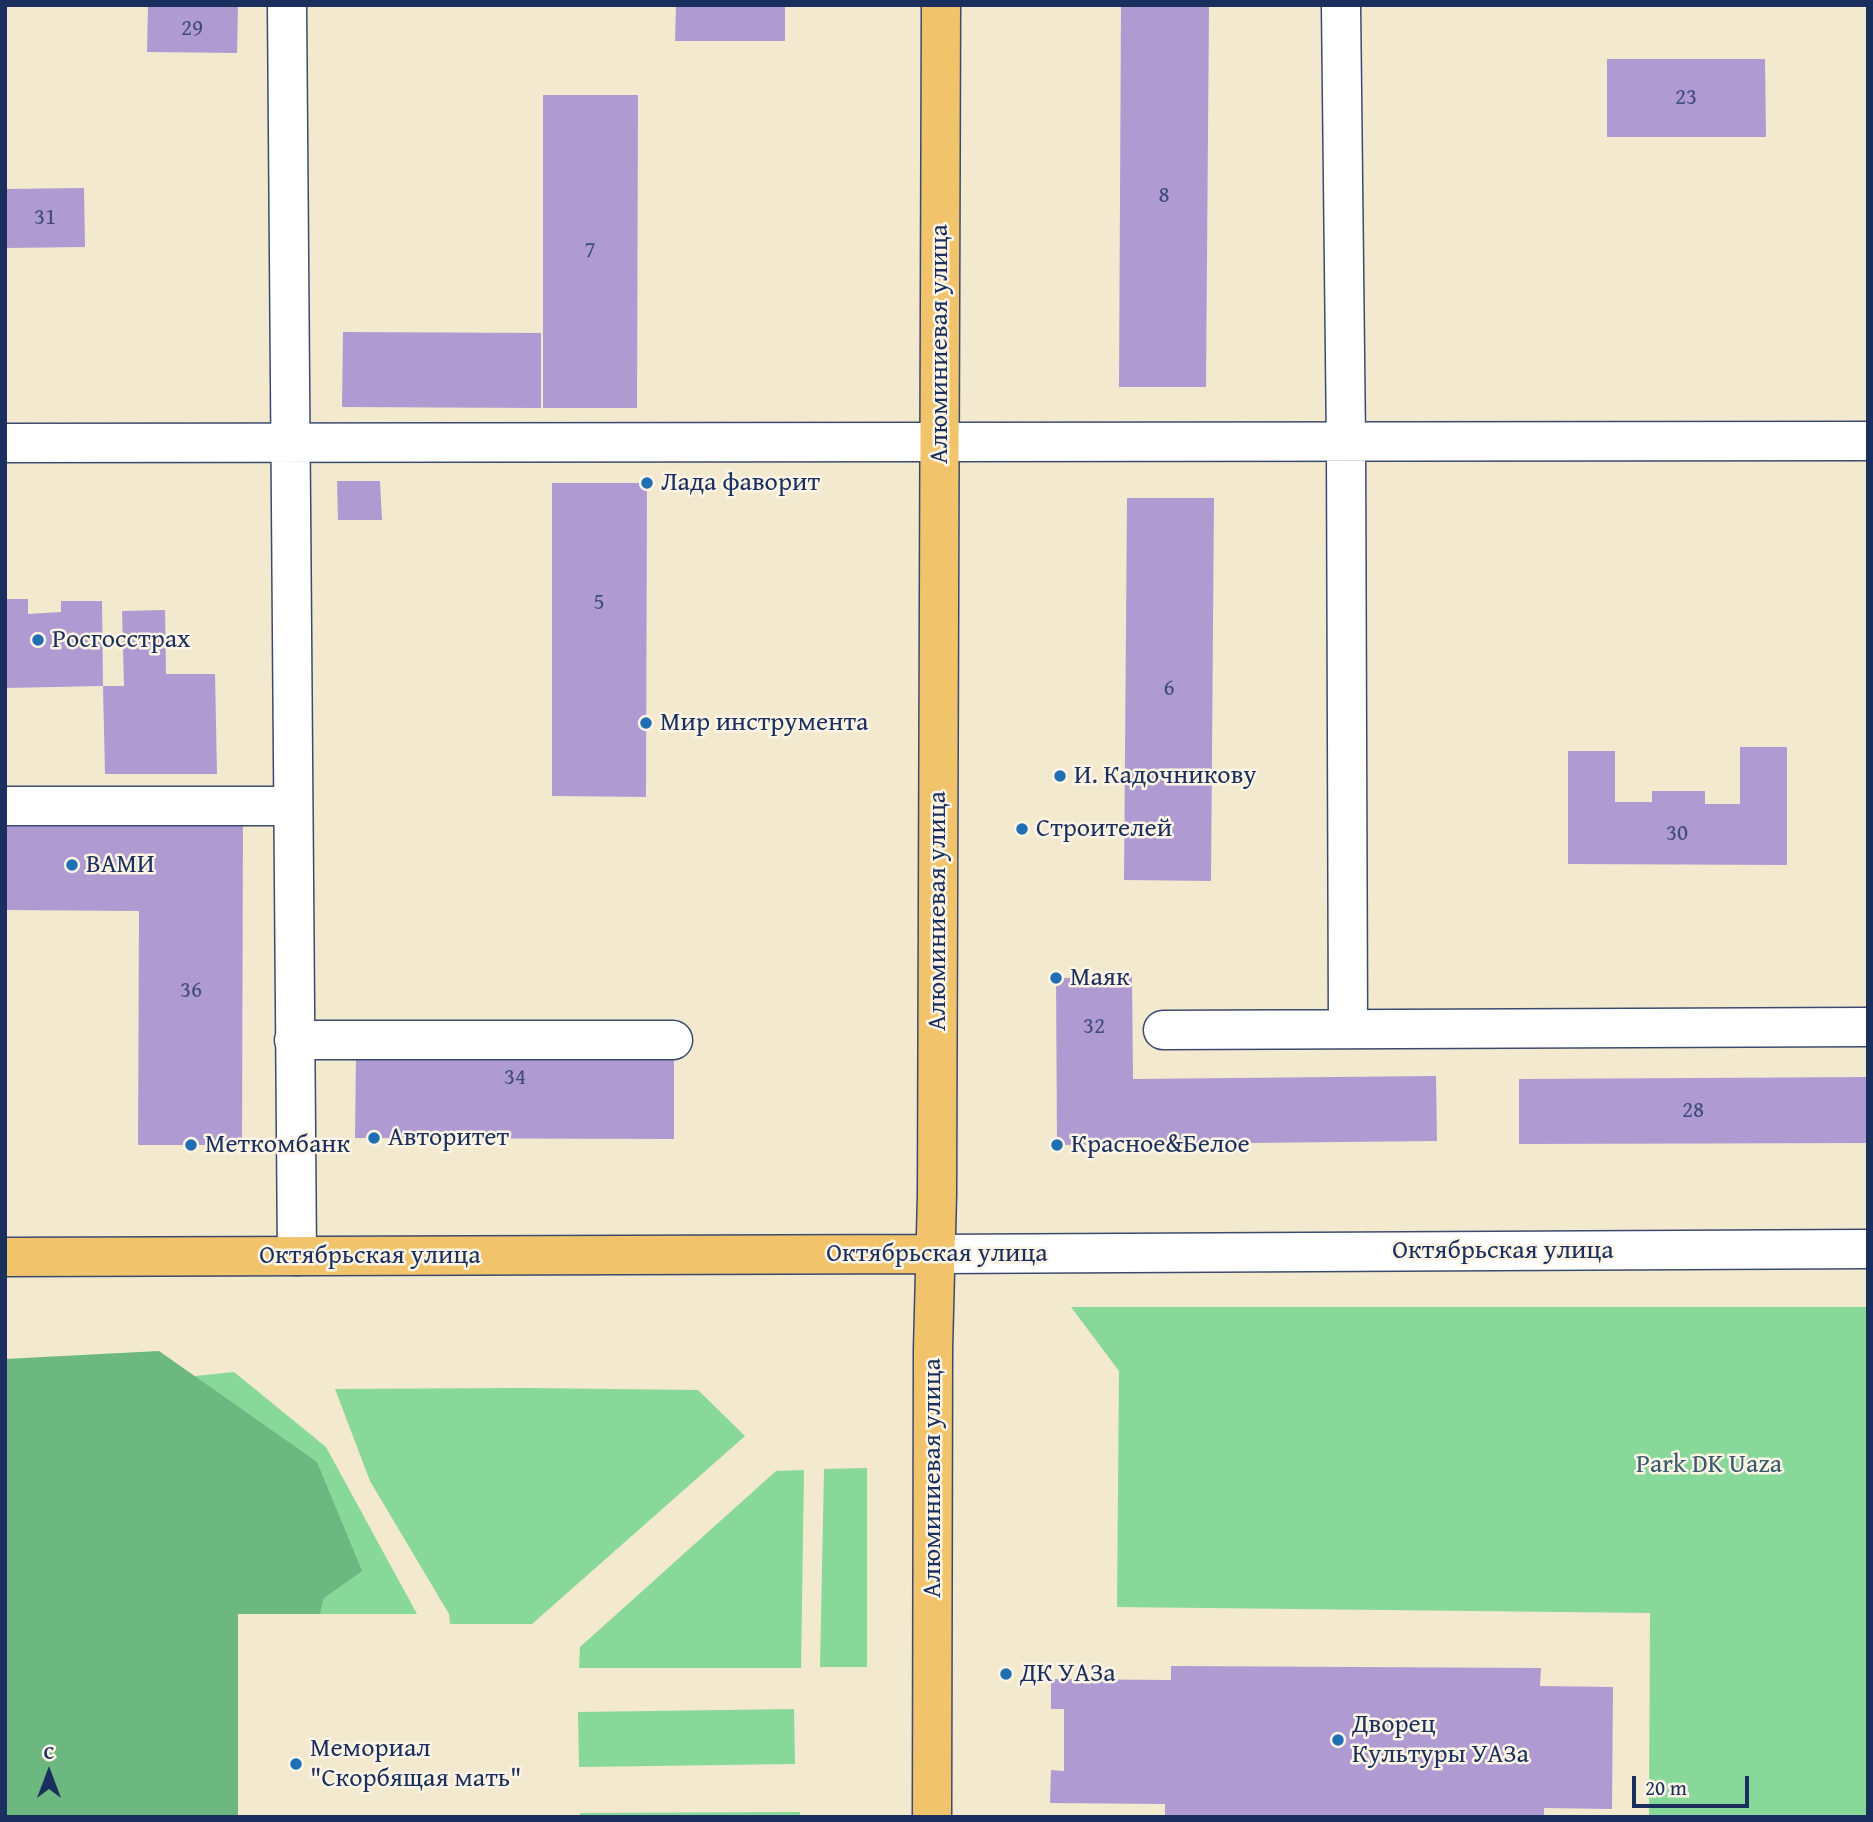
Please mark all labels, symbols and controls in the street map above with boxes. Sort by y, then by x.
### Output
house number: 29 [181,15,203,43]
house number: 23 [1675,84,1697,112]
house number: 8 [1158,182,1170,210]
house number: 31 [34,204,56,232]
street label: Алюминиевая улица [924,224,956,464]
house number: 7 [584,237,596,265]
place label: Лада фаворит [661,467,820,499]
marker: Лада фаворит [639,475,655,491]
house number: 5 [593,589,605,617]
place label: Росгосстрах [52,624,190,656]
marker: Росгосстрах [30,632,46,648]
house number: 6 [1163,675,1175,703]
place label: Мир инструмента [660,707,868,739]
marker: Мир инструмента [638,715,654,731]
place label: И. Кадочникову [1074,760,1257,792]
marker: И. Кадочникову [1052,768,1068,784]
street label: Алюминиевая улица [922,791,954,1031]
place label: Строителей [1036,813,1172,845]
house number: 30 [1666,820,1688,848]
marker: Строителей [1014,821,1030,837]
place label: ВАМИ [86,849,154,881]
marker: ВАМИ [64,857,80,873]
place label: Маяк [1070,962,1130,994]
marker: Маяк [1048,970,1064,986]
house number: 36 [180,977,202,1005]
house number: 32 [1083,1013,1105,1041]
house number: 34 [504,1064,526,1092]
house number: 28 [1682,1097,1704,1125]
place label: Авторитет [388,1122,509,1154]
place label: Меткомбанк [205,1129,350,1161]
place label: Красное&Белое [1071,1129,1250,1161]
marker: Авторитет [366,1130,382,1146]
marker: Меткомбанк [183,1137,199,1153]
marker: Красное&Белое [1049,1137,1065,1153]
street label: Октябрьская улица [1392,1235,1614,1267]
street label: Октябрьская улица [826,1238,1048,1270]
street label: Октябрьская улица [259,1240,481,1272]
street label: Алюминиевая улица [917,1358,949,1598]
park label: Park DK Uaza [1636,1449,1782,1481]
place label: ДК УАЗа [1020,1658,1116,1690]
marker: ДК УАЗа [998,1666,1014,1682]
place label: Дворец Культуры УАЗа [1352,1709,1529,1770]
marker: Дворец Культуры УАЗа [1330,1732,1346,1748]
place label: Мемориал "Скорбящая мать" [310,1733,521,1795]
north arrow [14,1738,84,1808]
text: С [44,1738,54,1766]
marker: Мемориал "Скорбящая мать" [288,1756,304,1772]
scale bar [1635,1762,1752,1806]
text: 20 m [1645,1772,1687,1803]

